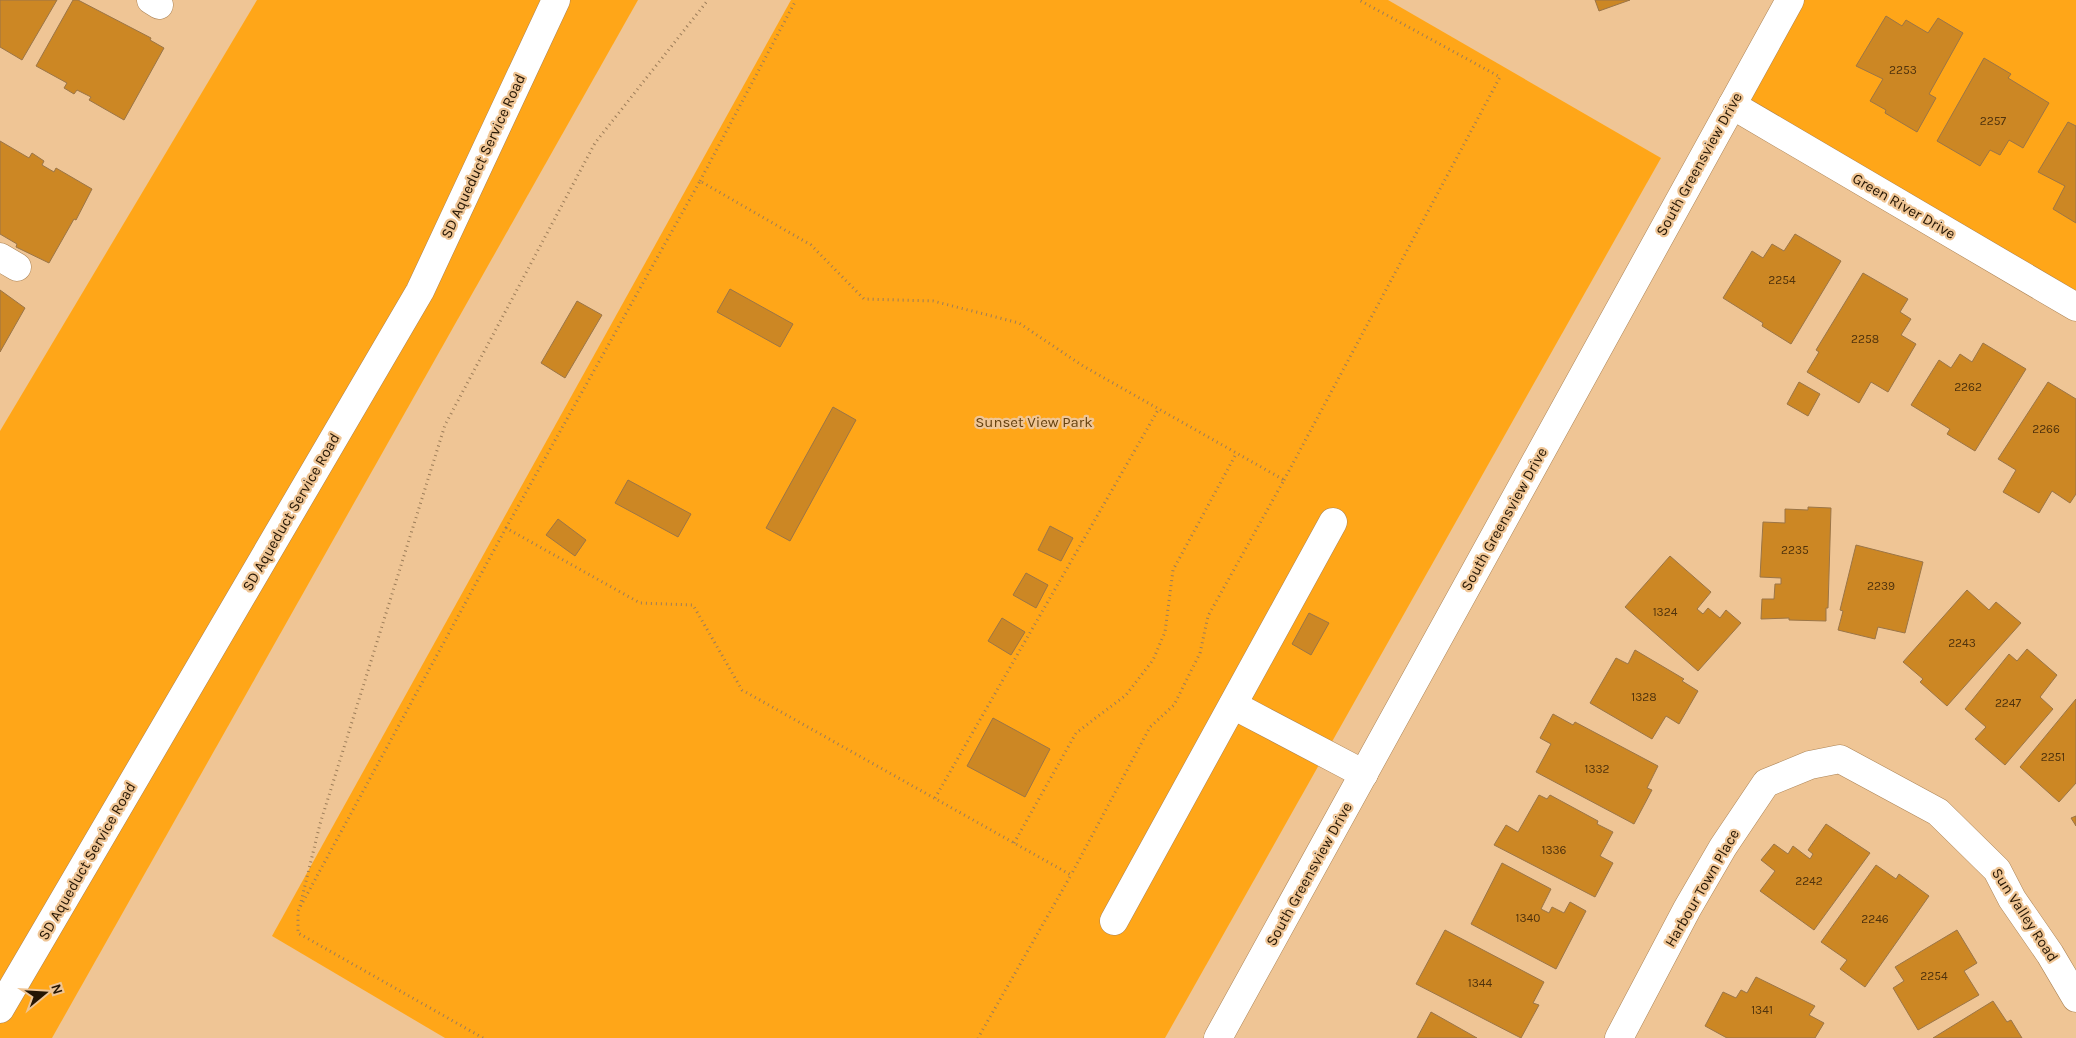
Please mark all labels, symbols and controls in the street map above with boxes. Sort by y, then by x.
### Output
house number: 2253 [1889,63,1917,77]
street label: SD Aqueduct Service Road [437,71,529,241]
street label: South Greensview Drive [1652,89,1746,239]
house number: 2257 [1980,114,2007,128]
street label: Green River Drive [1849,169,1959,243]
house number: 2254 [1768,273,1796,287]
house number: 2258 [1851,332,1879,346]
house number: 2262 [1954,380,1982,394]
park label: Sunset View Park [975,413,1093,431]
house number: 2266 [2032,422,2060,436]
street label: SD Aqueduct Service Road [238,430,344,594]
street label: South Greensview Drive [1457,444,1551,594]
house number: 2235 [1781,543,1809,557]
house number: 2239 [1867,579,1895,593]
house number: 1324 [1653,605,1678,619]
house number: 2243 [1948,636,1976,650]
house number: 1328 [1631,690,1657,704]
house number: 2247 [1995,696,2021,710]
house number: 2251 [2041,750,2065,764]
house number: 1332 [1584,762,1610,776]
street label: SD Aqueduct Service Road [34,779,140,943]
street label: South Greensview Drive [1262,799,1356,949]
street label: Harbour Town Place [1661,826,1743,950]
house number: 1336 [1541,843,1567,857]
street label: Sun Valley Road [1988,865,2062,965]
house number: 2242 [1795,874,1823,888]
house number: 1340 [1516,911,1540,925]
house number: 2246 [1861,912,1889,926]
north arrow [20,968,70,1018]
house number: 2254 [1920,969,1948,983]
house number: 1344 [1468,976,1493,990]
text: N [47,982,67,997]
house number: 1341 [1751,1003,1773,1017]

